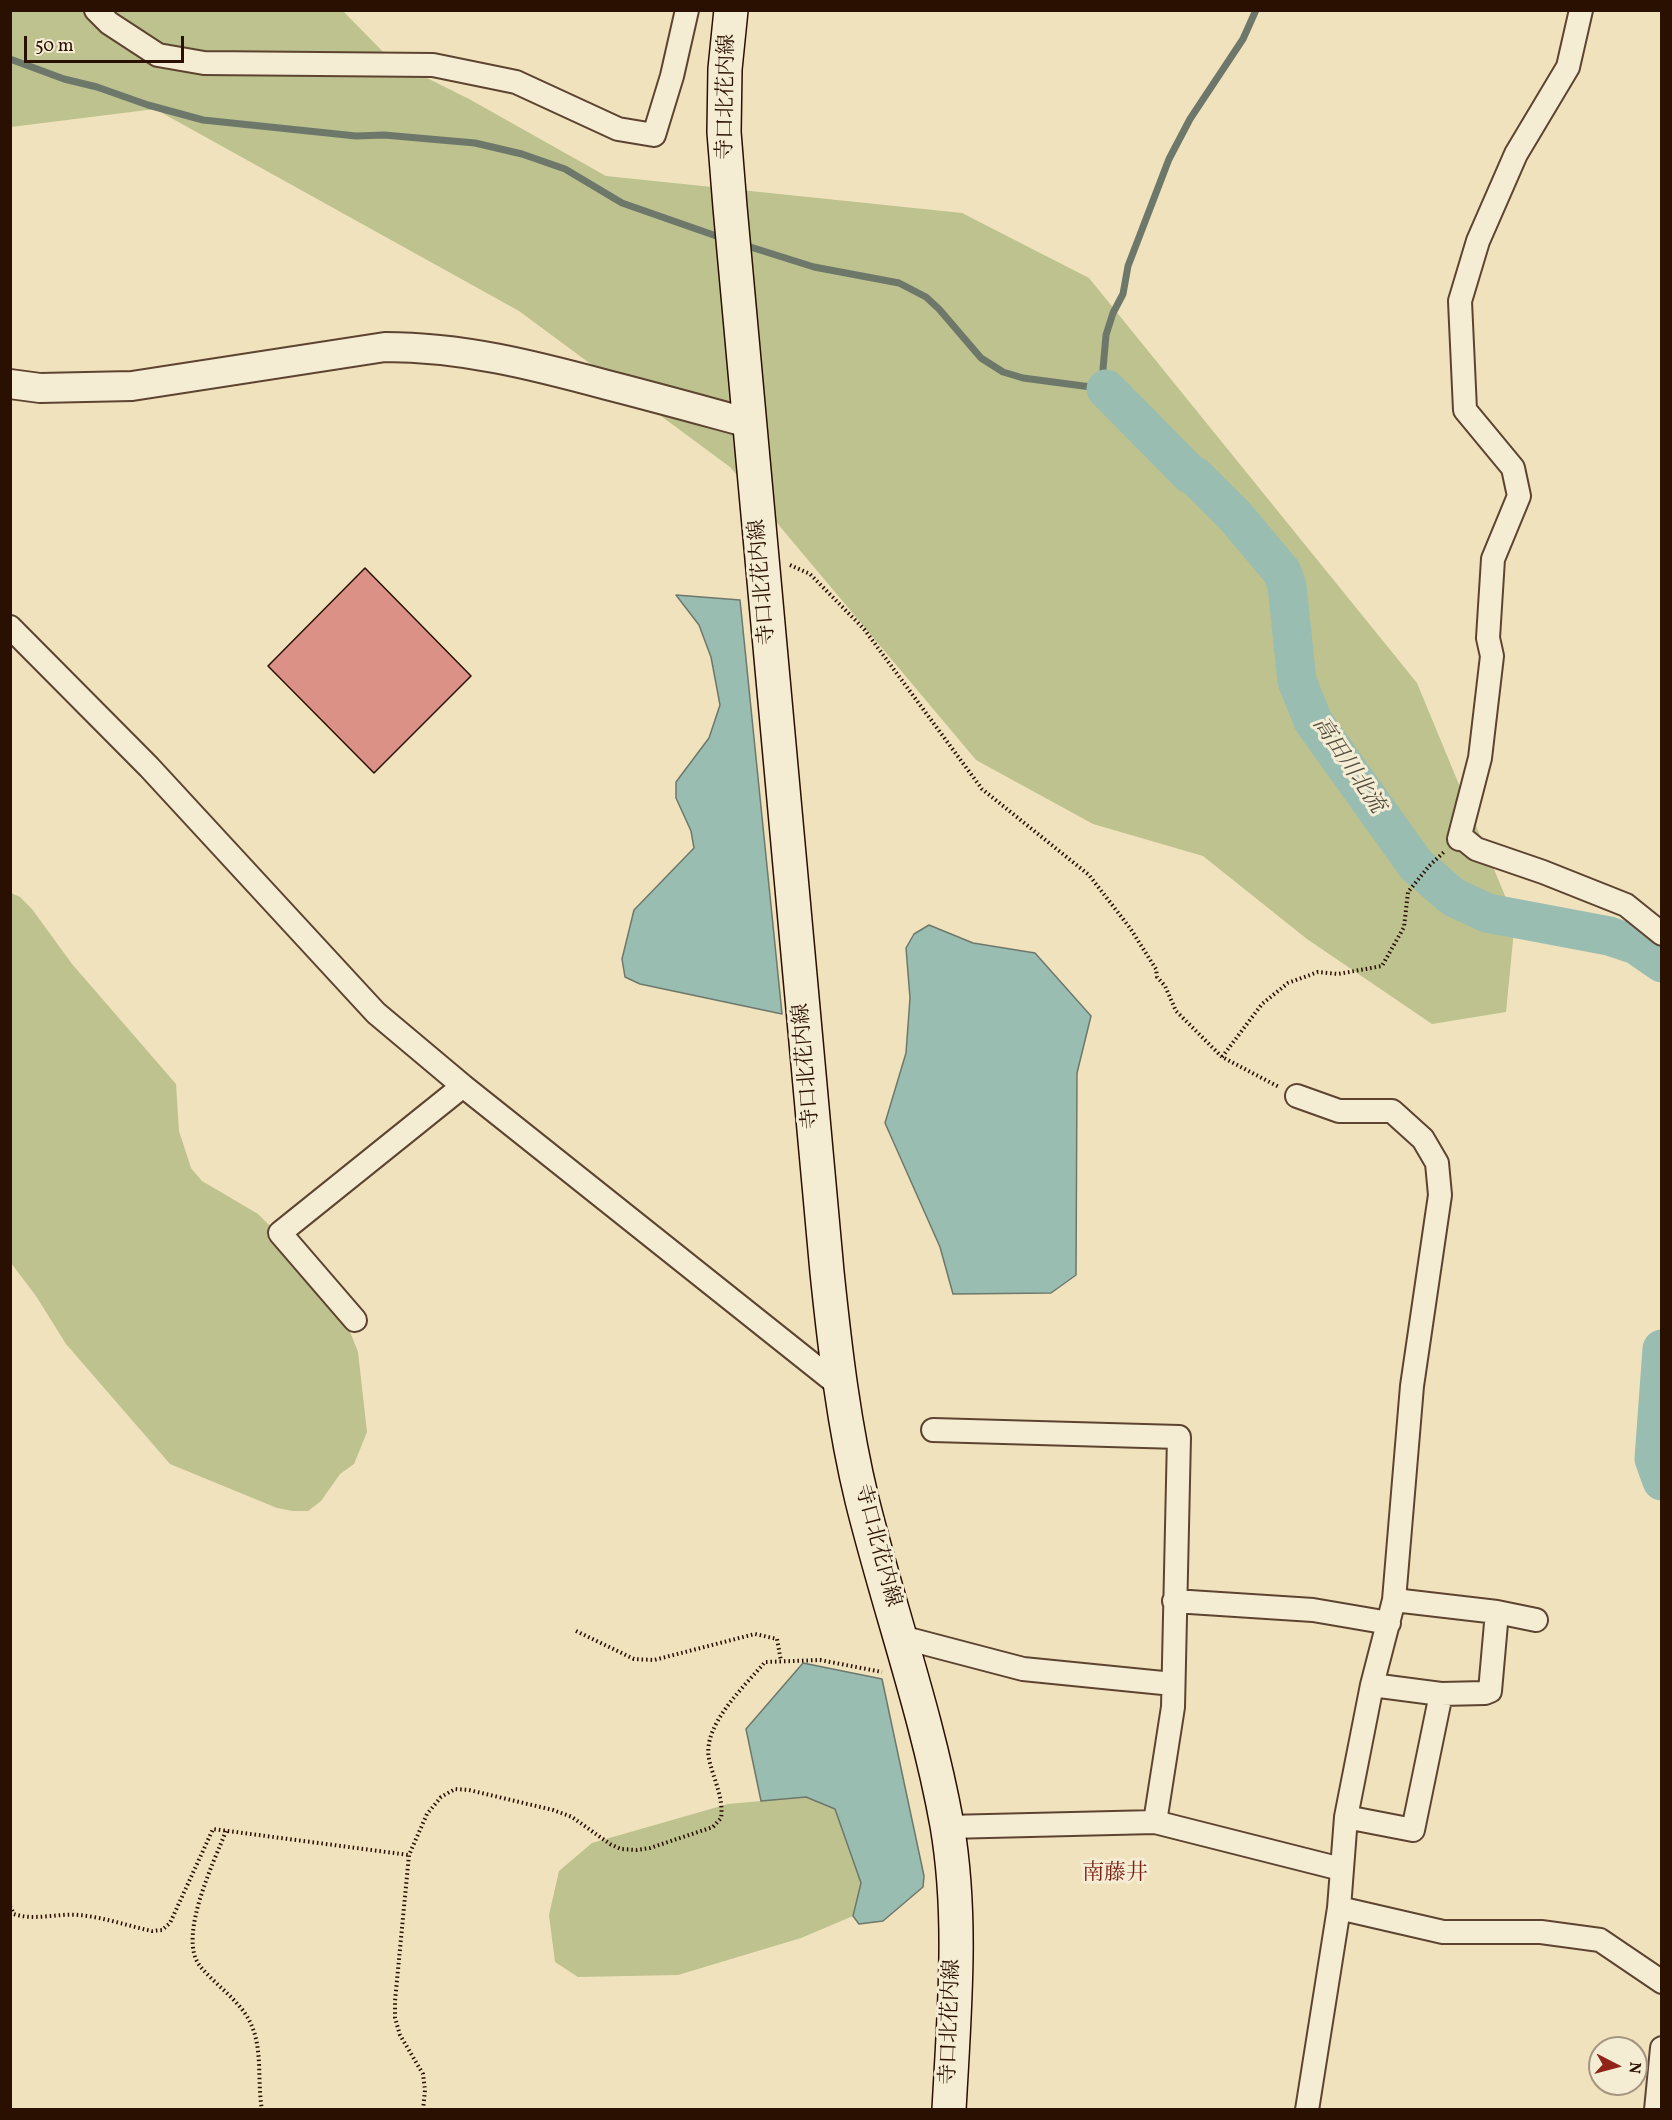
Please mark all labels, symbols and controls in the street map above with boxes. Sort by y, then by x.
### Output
scale bar [27,24,188,62]
text: 50 m [35,34,74,59]
street label: 寺口北花内線 [714,34,742,160]
street label: 寺口北花内線 [746,518,782,646]
water label: 高田川北流 [1305,713,1389,819]
street label: 寺口北花内線 [790,1002,826,1130]
street label: 寺口北花内線 [848,1482,904,1610]
district label: 南藤井 [1082,1862,1148,1888]
street label: 寺口北花内線 [937,1959,967,2085]
north arrow [1588,2036,1648,2096]
text: N [1622,2061,1645,2075]

